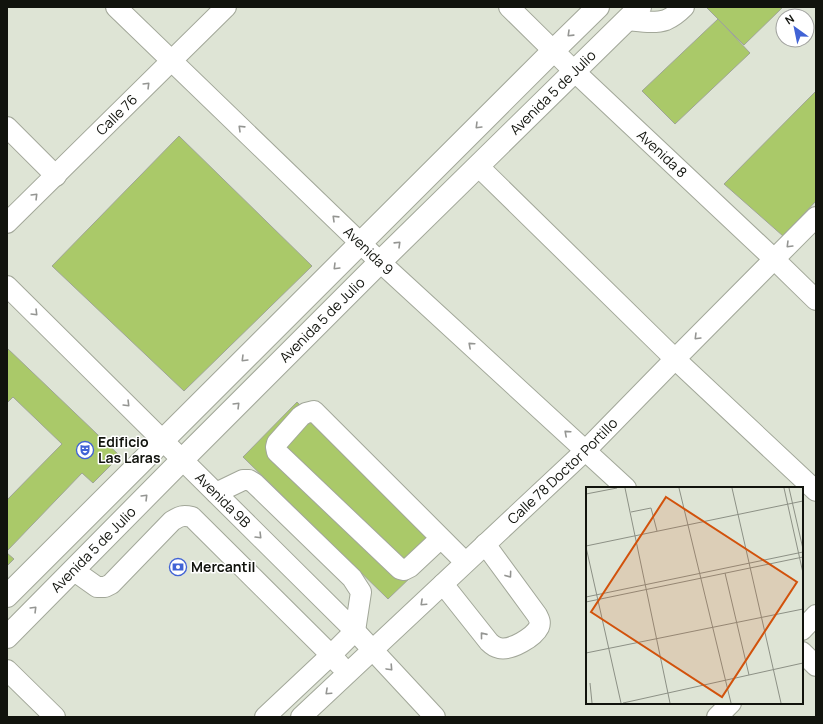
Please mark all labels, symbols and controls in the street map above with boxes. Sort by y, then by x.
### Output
north arrow [775,8,815,48]
text: N [782,11,797,28]
one-way arrow [567,29,575,37]
street label: Avenida 5 de Julio [505,46,600,139]
one-way arrow [142,82,150,90]
street label: Calle 76 [91,90,141,139]
one-way arrow [475,121,483,129]
street label: Avenida 8 [633,125,691,181]
one-way arrow [238,126,246,133]
one-way arrow [30,193,38,201]
one-way arrow [332,216,340,223]
street label: Avenida 9 [340,222,398,279]
one-way arrow [786,240,794,248]
one-way arrow [393,241,401,249]
one-way arrow [333,262,341,270]
street label: Avenida 5 de Julio [275,273,369,366]
one-way arrow [30,308,38,316]
one-way arrow [694,332,702,340]
one-way arrow [468,343,476,350]
one-way arrow [241,354,249,362]
one-way arrow [122,400,130,407]
one-way arrow [232,402,240,410]
street label: Calle 78 Doctor Portillo [503,413,621,528]
one-way arrow [564,430,572,438]
place label: Edificio Las Laras [98,432,161,467]
theatre icon: Edificio Las Laras [75,440,95,460]
street label: Avenida 9B [191,468,255,532]
inset map [586,487,803,704]
one-way arrow [141,494,148,502]
street label: Avenida 5 de Julio [46,502,140,596]
one-way arrow [254,531,262,539]
bank icon: Mercantil [168,557,188,577]
place label: Mercantil [191,557,256,576]
one-way arrow [504,571,511,578]
one-way arrow [420,598,428,606]
one-way arrow [30,607,37,614]
one-way arrow [481,633,488,640]
one-way arrow [385,663,393,671]
one-way arrow [325,687,333,695]

